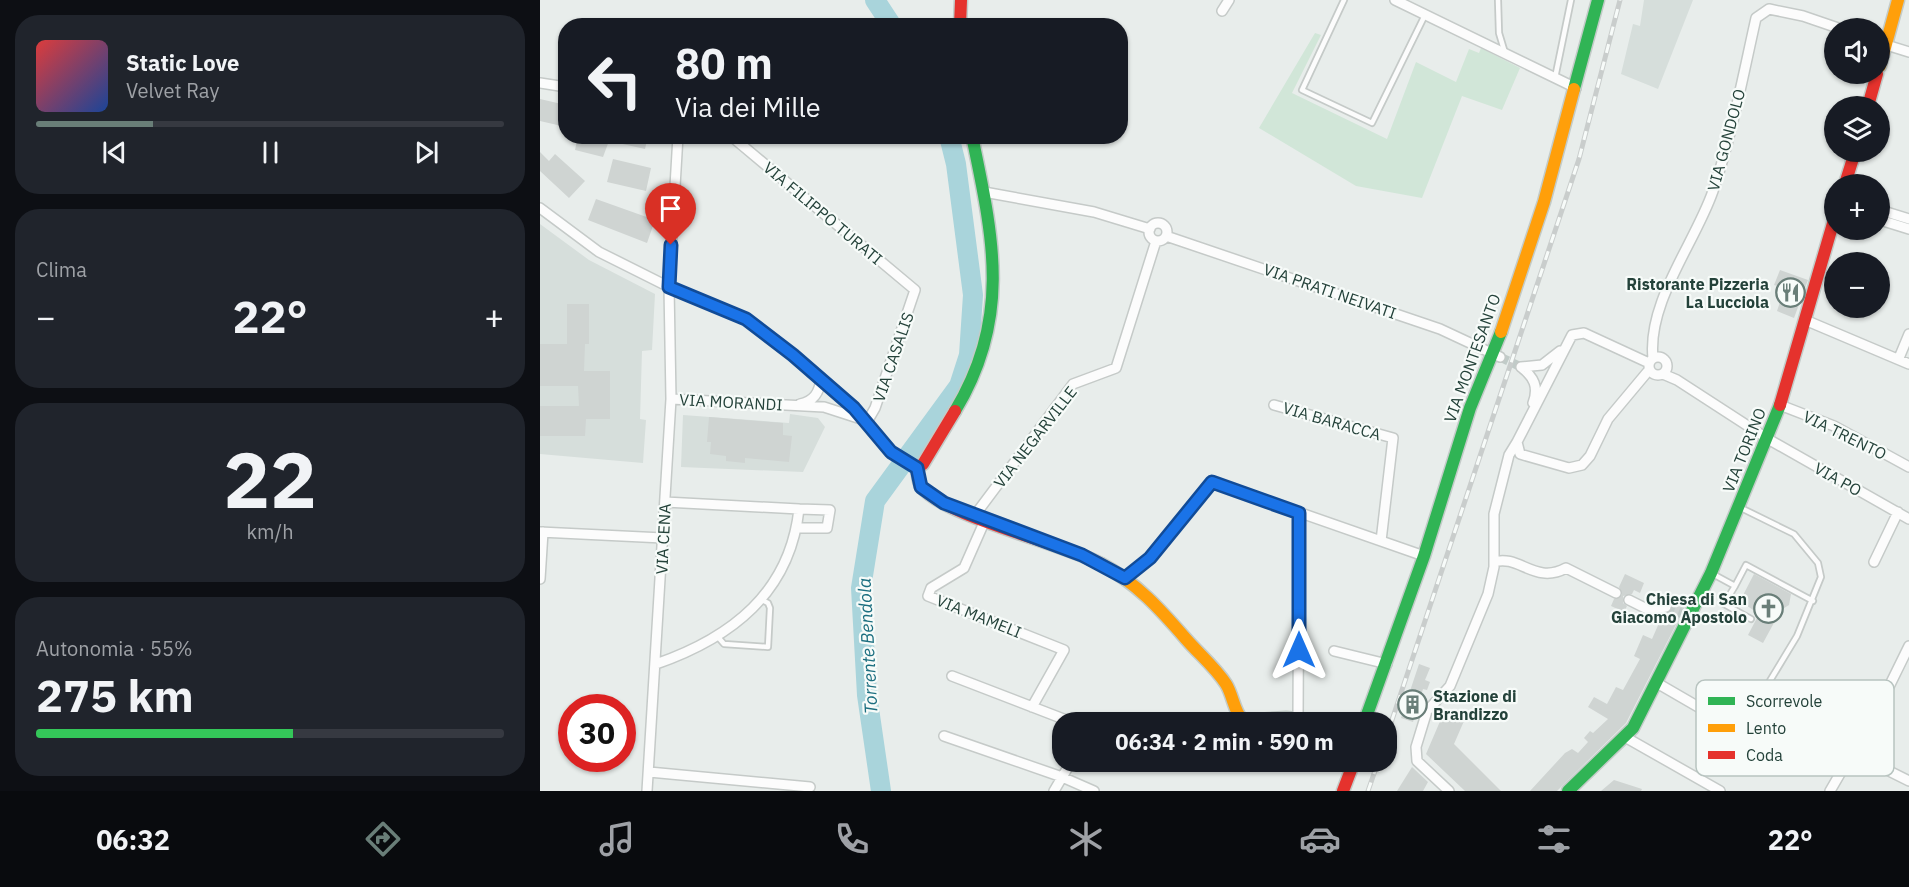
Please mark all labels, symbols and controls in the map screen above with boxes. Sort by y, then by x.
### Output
map controls [1824,18,1890,318]
button: sound [1824,18,1890,84]
text: 80 m [675,36,773,91]
icon: left [576,42,654,120]
text: Static Love [126,48,239,77]
text: Velvet Ray [126,77,219,104]
street label: VIA GONDOLO [1703,87,1749,193]
text: Via dei Mille [675,89,821,124]
button: layers [1824,96,1890,162]
icon: previous [98,136,131,169]
icon: pause [254,136,287,169]
icon: next [410,136,443,169]
street label: VIA FILIPPO TURATI [759,157,887,269]
button: + [1824,174,1890,240]
pin [645,183,696,245]
icon: arrive [654,192,687,225]
button: − [1824,252,1890,318]
text: Clima [36,256,87,283]
street label: VIA PRATI NEIVATI [1261,259,1399,323]
place label: Ristorante Pizzeria La Lucciola [1626,274,1769,312]
restaurant icon: Ristorante Pizzeria La Lucciola [1774,277,1806,309]
text: 22° [232,287,308,345]
street label: VIA MONTESANTO [1439,291,1505,425]
text: − [36,295,56,338]
text: + [484,295,504,338]
street label: VIA CASALIS [868,309,918,405]
street label: VIA NEGARVILLE [989,382,1081,492]
street label: VIA MORANDI [679,389,783,415]
street label: VIA BARACCA [1281,397,1383,445]
street label: VIA TORINO [1718,405,1770,495]
street label: VIA TRENTO [1800,406,1890,464]
text: 22 [223,428,317,529]
street label: VIA PO [1811,458,1865,500]
street label: VIA CENA [651,503,675,575]
text: km/h [246,518,294,545]
water label: Torrente Bendola [852,577,883,715]
place label: Chiesa di San Giacomo Apostolo [1611,589,1747,627]
street label: VIA MAMELI [933,590,1025,642]
church icon: Chiesa di San Giacomo Apostolo [1752,592,1784,624]
position arrow [1267,618,1331,682]
text: Autonomia · 55% [36,635,193,662]
text: 275 km [36,666,194,724]
legend [1696,680,1894,776]
place label: Stazione di Brandizzo [1433,686,1517,724]
building icon: Stazione di Brandizzo [1396,689,1428,721]
text: Scorrevole [1746,691,1823,711]
speed limit sign: 30 [558,694,636,772]
text: Lento [1746,718,1786,738]
text: 06:34 · 2 min · 590 m [1115,727,1334,756]
text: Coda [1746,745,1783,765]
icon: directions [362,818,404,860]
icon: music [596,818,638,860]
icon: phone [831,818,873,860]
icon: climate [1065,818,1107,860]
icon: car [1299,818,1341,860]
icon: filters [1533,818,1575,860]
text: 06:32 [96,822,170,857]
text: 22° [1768,822,1813,857]

